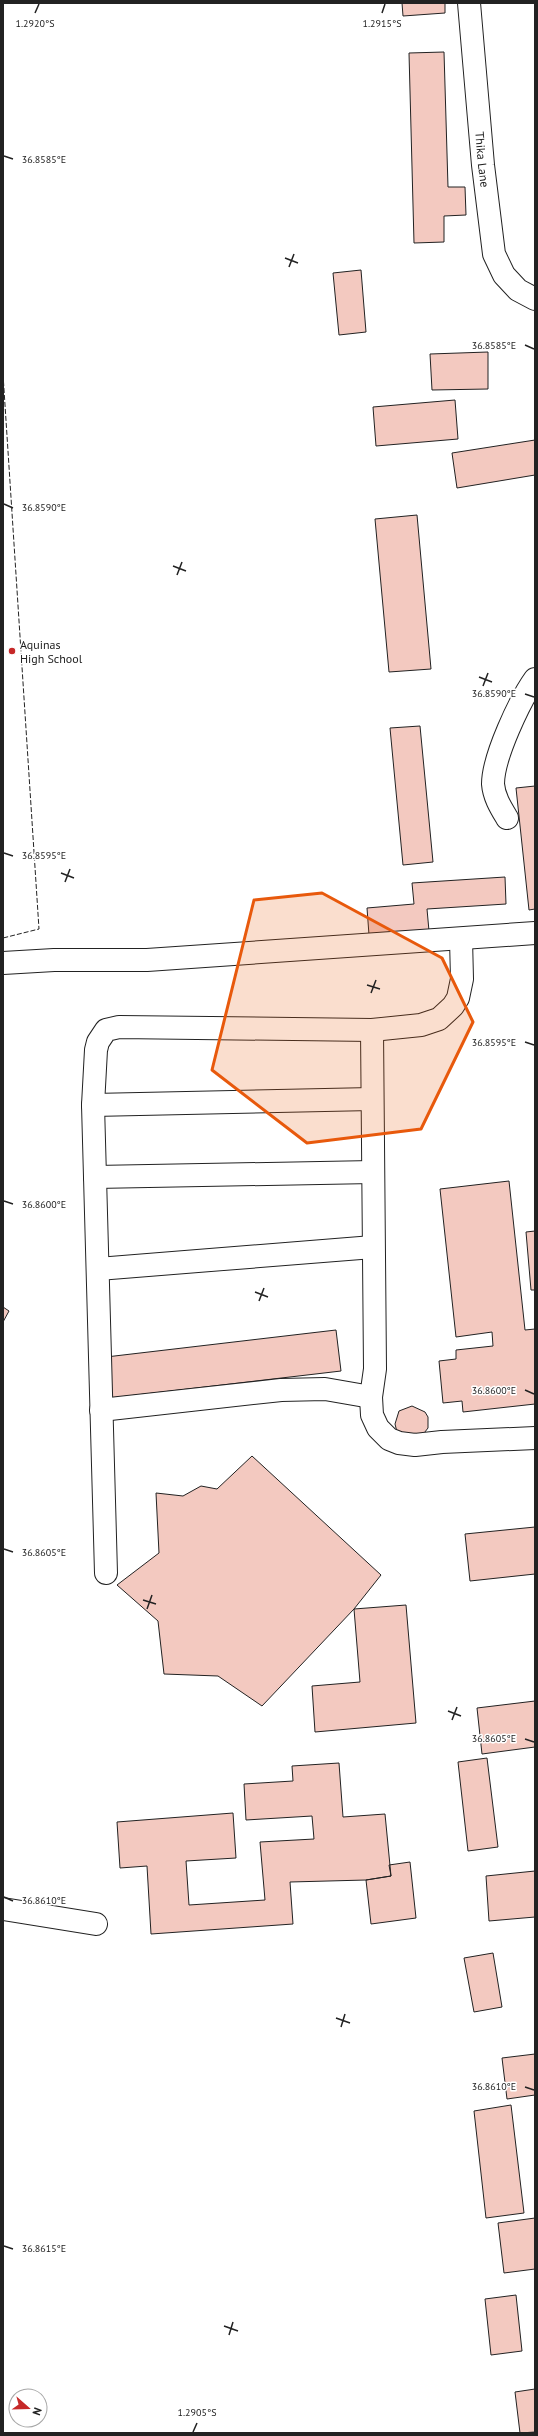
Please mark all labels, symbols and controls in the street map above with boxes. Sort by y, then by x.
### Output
text: 1.2920°S [16,17,54,30]
text: 1.2915°S [363,17,401,30]
street label: Thika Lane [473,131,493,188]
text: 36.8585°E [22,153,66,166]
text: 36.8585°E [472,339,516,352]
text: 36.8590°E [22,501,66,514]
place label: Aquinas High School [20,637,83,666]
marker: Aquinas High School [7,646,17,656]
text: 36.8590°E [472,687,516,700]
text: 36.8595°E [22,849,66,862]
text: 36.8595°E [472,1036,516,1049]
text: 36.8600°E [22,1198,66,1211]
text: 36.8600°E [472,1384,516,1397]
text: 36.8605°E [22,1546,66,1559]
text: 36.8605°E [472,1732,516,1745]
text: 36.8610°E [22,1894,66,1907]
text: 36.8610°E [472,2080,516,2093]
text: 36.8615°E [22,2242,66,2255]
north arrow [8,2388,48,2428]
text: N [30,2406,45,2417]
text: 1.2905°S [178,2406,216,2419]

